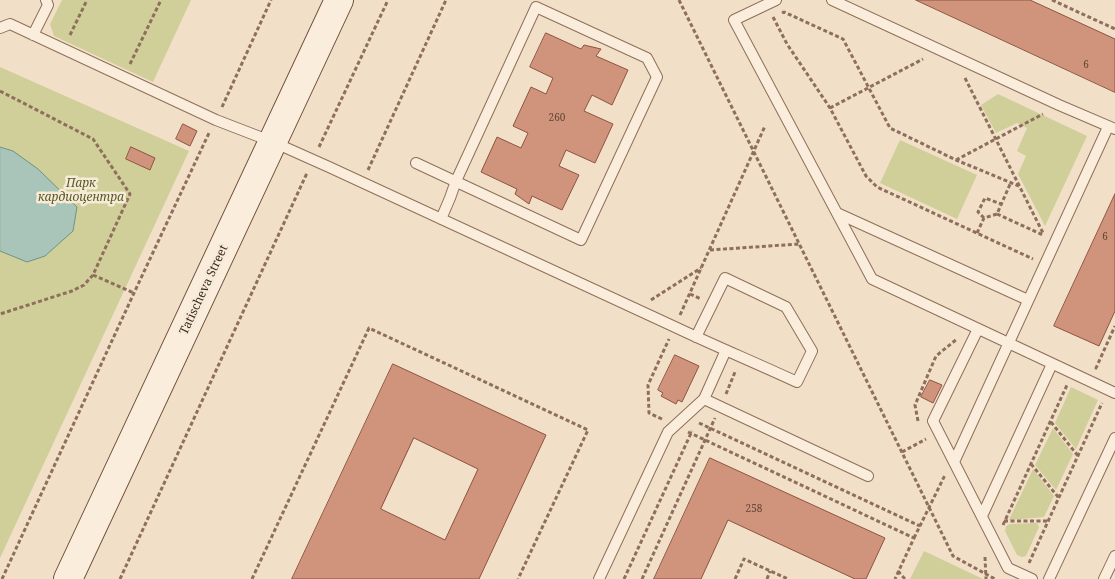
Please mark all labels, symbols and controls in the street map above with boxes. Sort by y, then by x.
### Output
house number: 6 [1083,59,1089,71]
house number: 260 [549,112,565,124]
park label: Парк кардиоцентра [38,177,124,205]
house number: 6 [1102,231,1108,243]
street label: Tatischeva Street [177,243,231,337]
house number: 258 [746,503,762,515]

